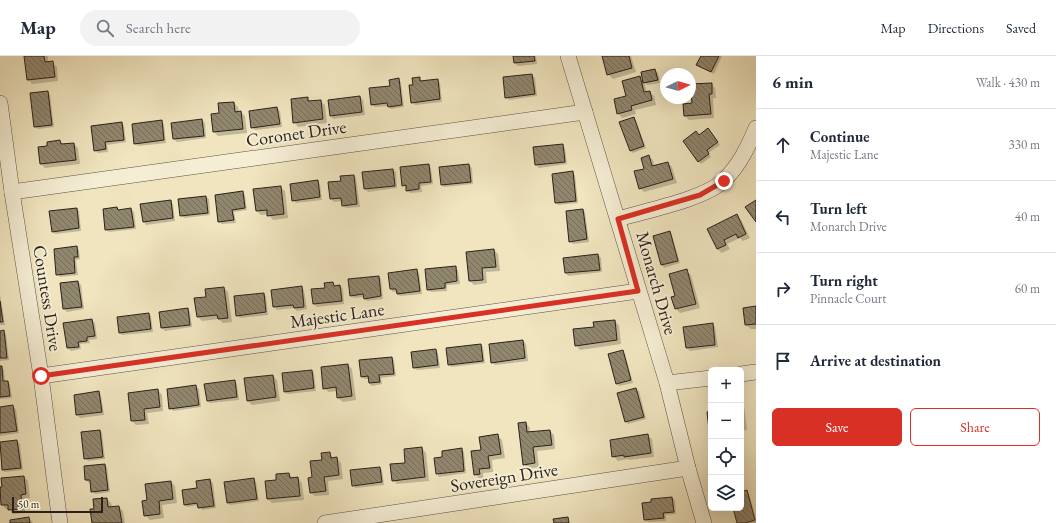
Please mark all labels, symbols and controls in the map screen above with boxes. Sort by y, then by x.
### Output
search box [80,10,360,46]
text: Map [20,15,56,40]
icon: search [94,17,116,39]
text: Search here [126,18,191,37]
text: Map [880,19,906,37]
text: Directions [928,19,984,37]
text: Saved [1006,19,1036,37]
north arrow [660,68,696,104]
text: 6 min [772,71,813,93]
text: Walk · 430 m [976,74,1040,91]
street label: Coronet Drive [244,115,348,151]
text: Continue [810,127,870,146]
icon: ahead [772,134,794,156]
text: 330 m [1009,136,1040,153]
text: Majestic Lane [810,146,879,163]
route end [715,172,733,190]
text: Turn left [810,199,867,218]
icon: left [772,206,794,228]
text: 40 m [1015,208,1040,225]
text: Monarch Drive [810,218,887,235]
street label: Monarch Drive [631,229,683,337]
street label: Countess Drive [28,243,68,353]
text: Turn right [810,271,878,290]
icon: right [772,278,794,300]
text: 60 m [1015,280,1040,297]
text: Pinnacle Court [810,290,886,307]
street label: Majestic Lane [288,297,386,333]
icon: arrive [772,350,794,372]
text: Arrive at destination [810,351,941,370]
route start [32,367,50,385]
map controls [708,367,744,511]
button: + [708,367,744,403]
button: − [708,403,744,439]
button: Save [772,408,902,446]
button: Share [910,408,1040,446]
button: locate [708,439,744,475]
street label: Sovereign Drive [449,457,559,497]
button: layers [708,475,744,511]
scale bar [12,495,103,514]
text: 50 m [18,497,39,511]

